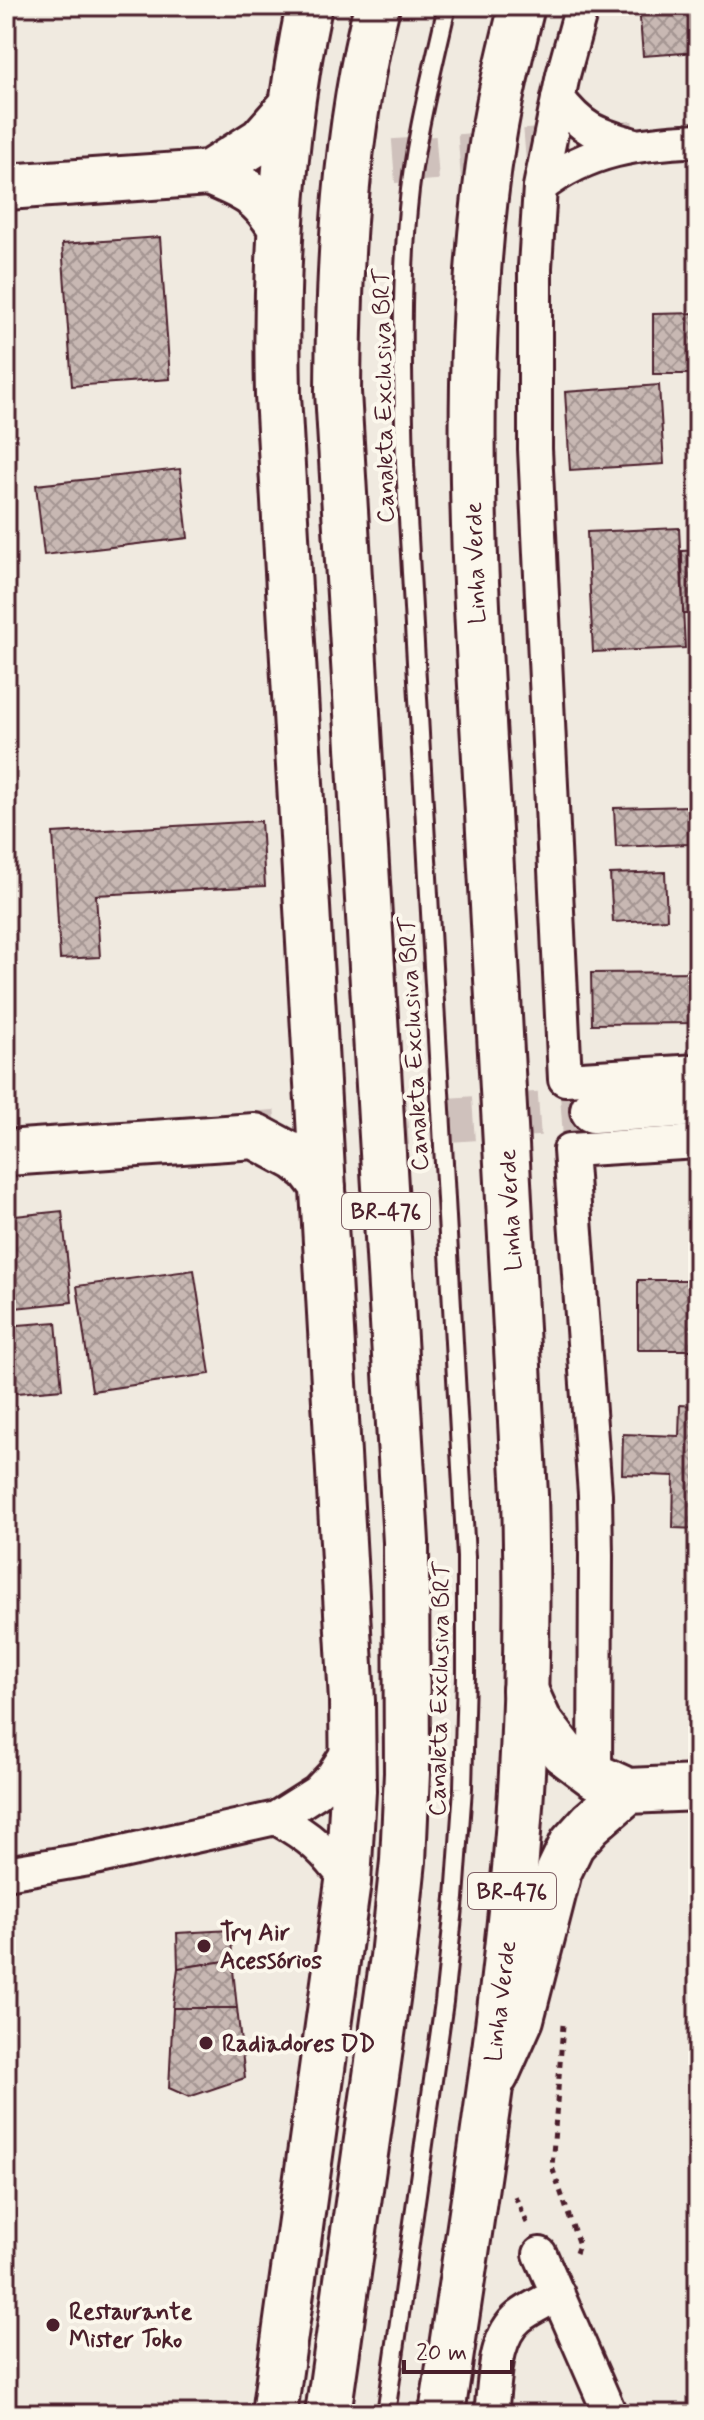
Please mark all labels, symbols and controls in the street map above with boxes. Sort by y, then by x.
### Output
street label: Canaleta Exclusiva BRT [367,268,402,524]
street label: Linha Verde [459,501,494,624]
street label: Canaleta Exclusiva BRT [392,915,437,1172]
street label: Linha Verde [493,1148,530,1272]
road number: BR-476 [342,1193,430,1229]
street label: Canaleta Exclusiva BRT [423,1561,458,1817]
road number: BR-476 [468,1873,556,1909]
place label: Try Air Acessórios [220,1918,322,1977]
marker: Try Air Acessórios [195,1937,213,1955]
street label: Linha Verde [479,1939,524,2064]
place label: Radiadores DD [222,2029,375,2060]
marker: Radiadores DD [197,2034,215,2052]
place label: Restaurante Mister Toko [69,2297,193,2356]
marker: Restaurante Mister Toko [44,2316,62,2334]
scale bar [404,2324,512,2374]
text: 20 m [416,2338,467,2369]

